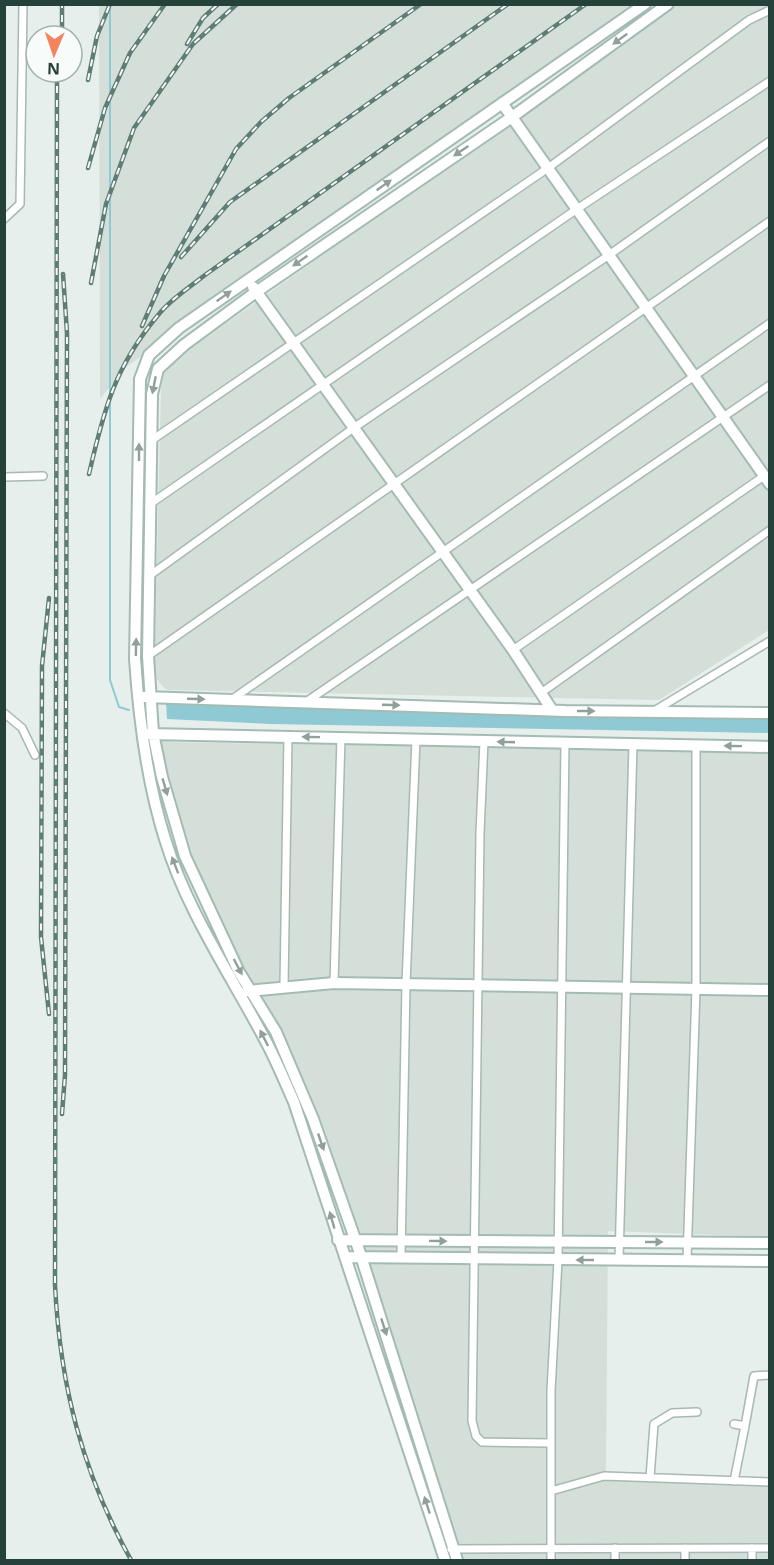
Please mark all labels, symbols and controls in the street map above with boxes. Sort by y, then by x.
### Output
north arrow [24,24,84,84]
one-way arrow [613,33,629,45]
text: N [47,58,60,80]
one-way arrow [453,145,469,156]
one-way arrow [376,179,392,191]
one-way arrow [292,255,308,266]
one-way arrow [216,290,232,302]
one-way arrow [149,376,158,395]
one-way arrow [134,443,144,462]
one-way arrow [131,638,140,657]
one-way arrow [186,695,205,704]
one-way arrow [381,700,400,709]
one-way arrow [576,706,595,716]
one-way arrow [302,732,321,741]
one-way arrow [497,737,516,746]
one-way arrow [723,741,742,751]
one-way arrow [161,778,170,796]
one-way arrow [170,855,180,873]
one-way arrow [233,959,242,976]
one-way arrow [259,1029,269,1046]
one-way arrow [317,1134,327,1152]
one-way arrow [327,1211,336,1229]
one-way arrow [429,1236,448,1246]
one-way arrow [645,1237,664,1247]
one-way arrow [576,1255,595,1265]
one-way arrow [380,1318,389,1336]
one-way arrow [422,1496,431,1514]

